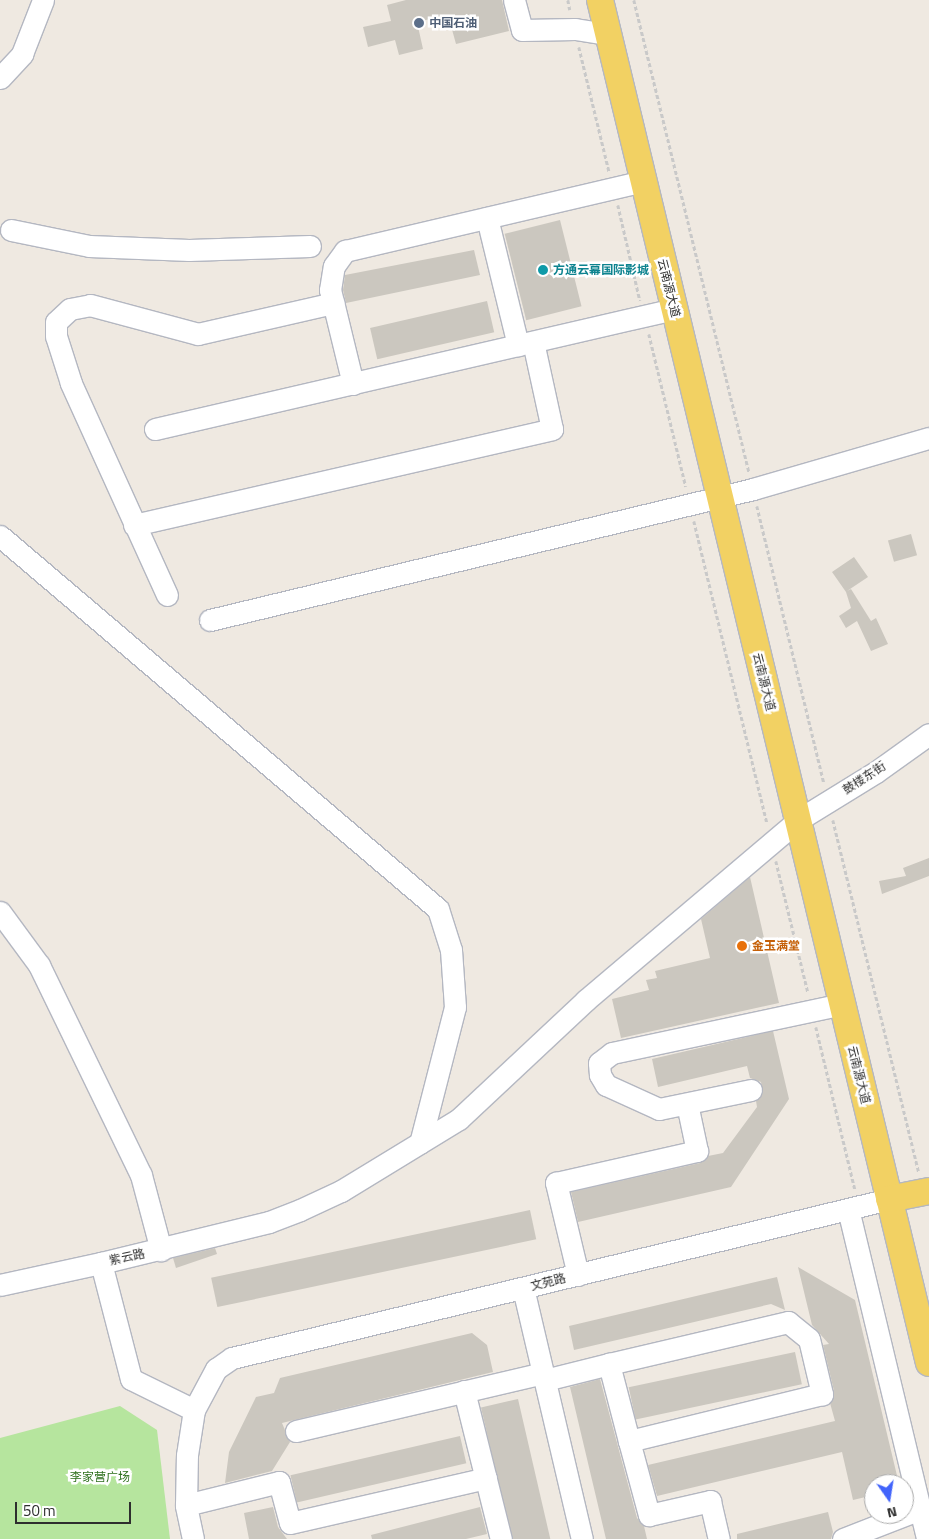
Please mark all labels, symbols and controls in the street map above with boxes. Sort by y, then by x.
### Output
place label: 中国石油 [429,16,477,30]
marker: 中国石油 [413,17,425,29]
street label: 云南源大道 [655,257,683,319]
place label: 方通云幕国际影城 [553,263,649,277]
marker: 方通云幕国际影城 [537,264,549,276]
street label: 云南源大道 [750,651,778,713]
street label: 鼓楼东街 [840,759,888,797]
place label: 金玉满堂 [752,939,800,953]
marker: 金玉满堂 [736,940,748,952]
street label: 云南源大道 [845,1044,873,1106]
street label: 紫云路 [108,1246,146,1268]
street label: 文苑路 [529,1271,567,1293]
park label: 李家营广场 [70,1470,130,1484]
north arrow [864,1474,914,1524]
scale bar [18,1492,134,1524]
text: 50 m [23,1499,56,1522]
text: N [885,1502,899,1524]

